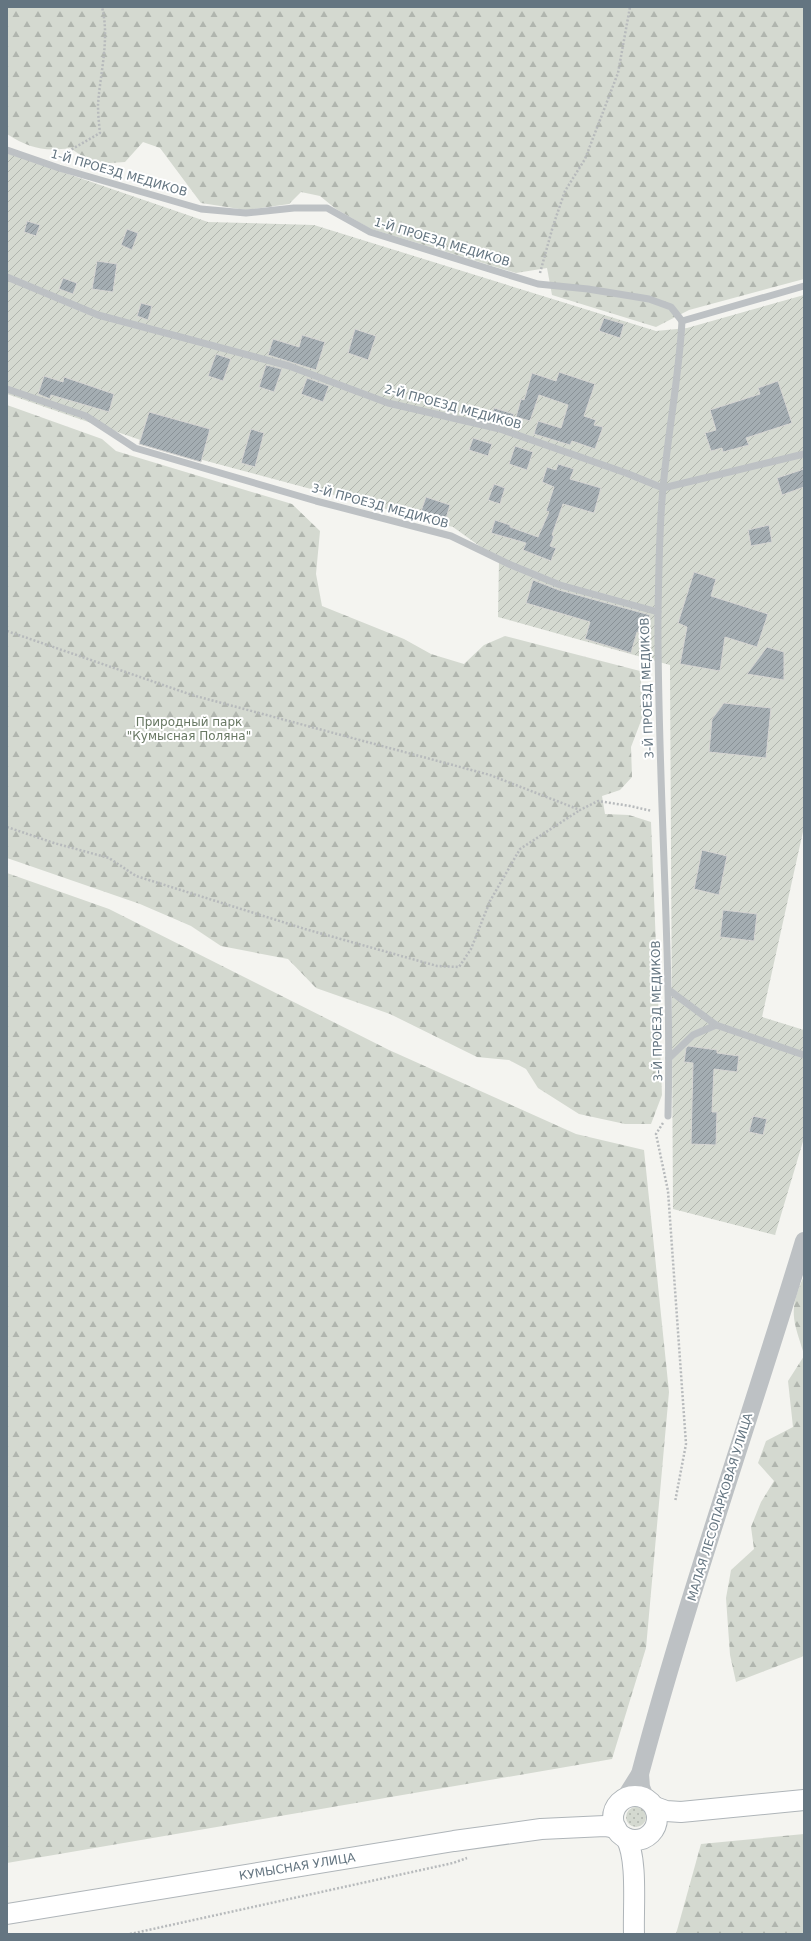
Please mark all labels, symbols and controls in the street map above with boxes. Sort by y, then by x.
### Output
street label: 1-Й ПРОЕЗД МЕДИКОВ [49,146,189,199]
street label: 1-Й ПРОЕЗД МЕДИКОВ [372,214,512,269]
street label: 2-Й ПРОЕЗД МЕДИКОВ [383,381,523,432]
street label: 3-Й ПРОЕЗД МЕДИКОВ [310,480,450,531]
street label: 3-Й ПРОЕЗД МЕДИКОВ [637,617,656,759]
park label: Природный парк "Кумысная Поляна" [127,715,251,743]
street label: 3-Й ПРОЕЗД МЕДИКОВ [648,940,665,1082]
street label: МАЛАЯ ЛЕСОПАРКОВАЯ УЛИЦА [685,1410,756,1603]
street label: КУМЫСНАЯ УЛИЦА [238,1850,357,1883]

